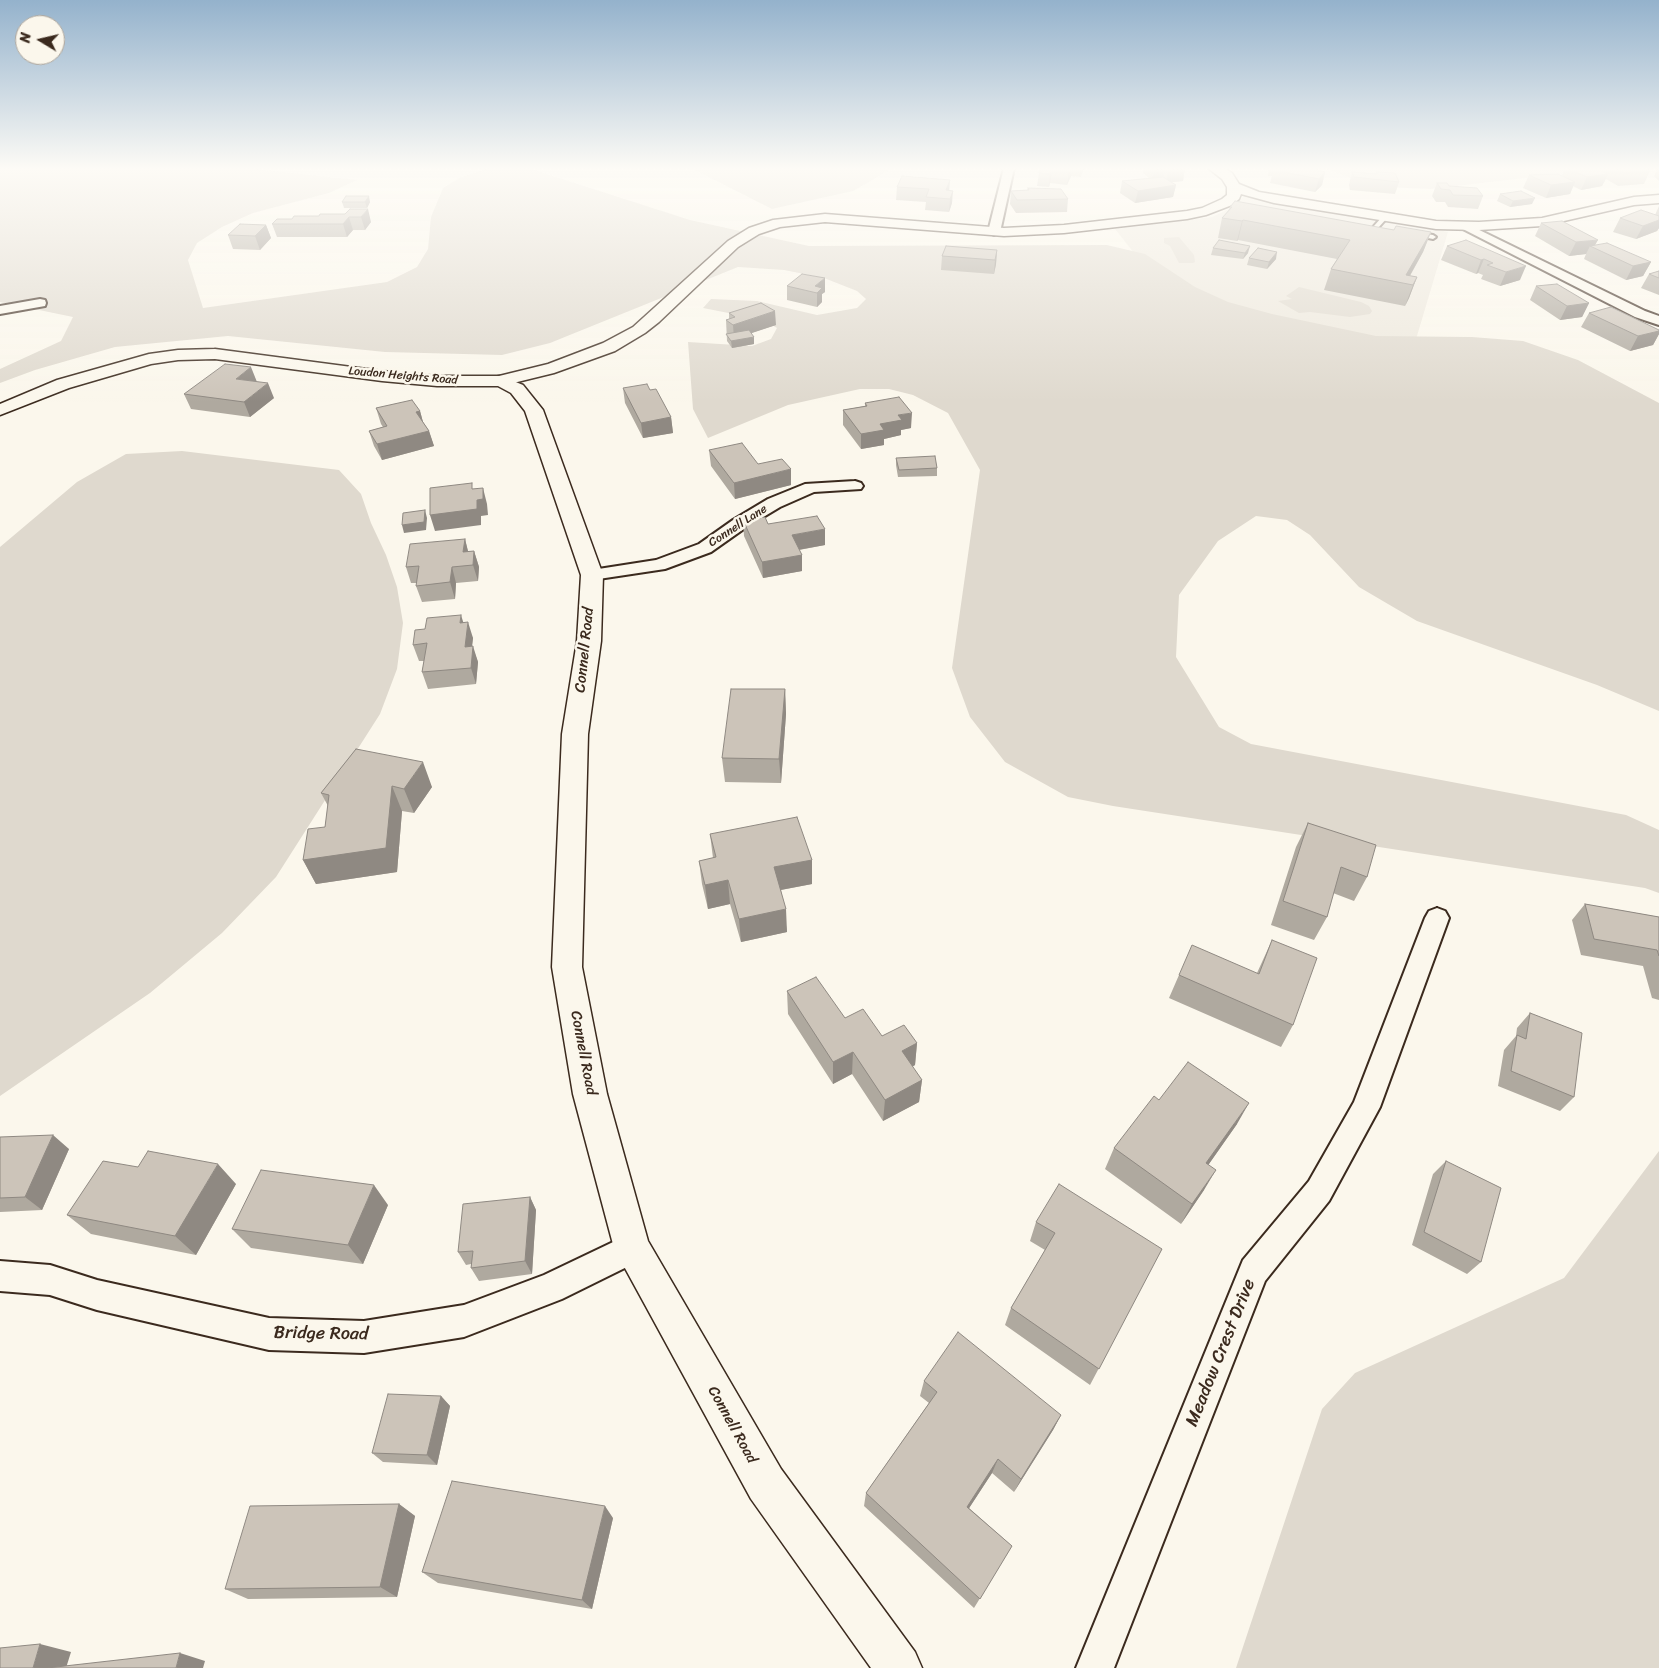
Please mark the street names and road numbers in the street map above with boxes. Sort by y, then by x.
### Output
street label: Loudon Heights Road [348,364,458,388]
street label: Connell Lane [706,502,770,550]
street label: Connell Road [572,607,598,693]
street label: Connell Road [566,1009,600,1097]
street label: Meadow Crest Drive [1182,1276,1260,1430]
street label: Bridge Road [273,1322,369,1346]
street label: Connell Road [703,1383,761,1467]

